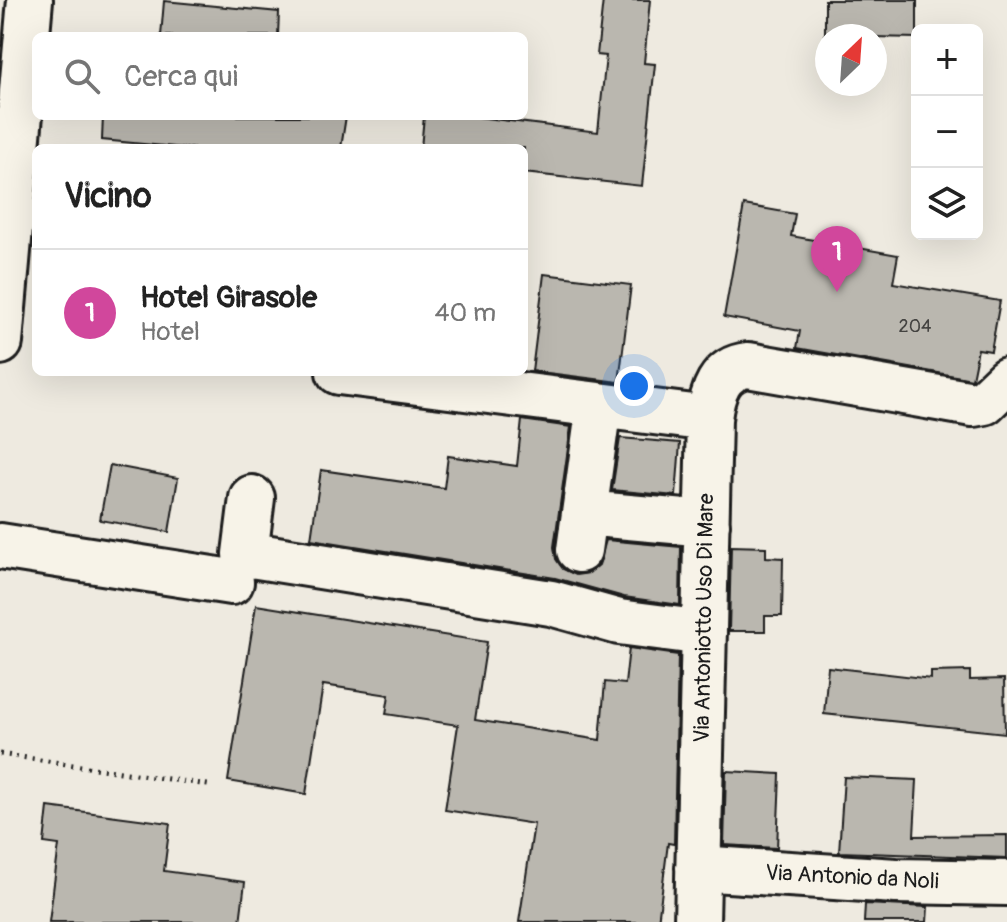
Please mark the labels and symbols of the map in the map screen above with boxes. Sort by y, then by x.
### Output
north arrow [815,24,887,96]
pin: 1 [811,226,863,292]
house number: 204 [899,315,932,338]
your location [614,366,654,406]
street label: Via Antoniotto Uso Di Mare [688,493,720,743]
street label: Via Antonio da Noli [765,858,940,896]

